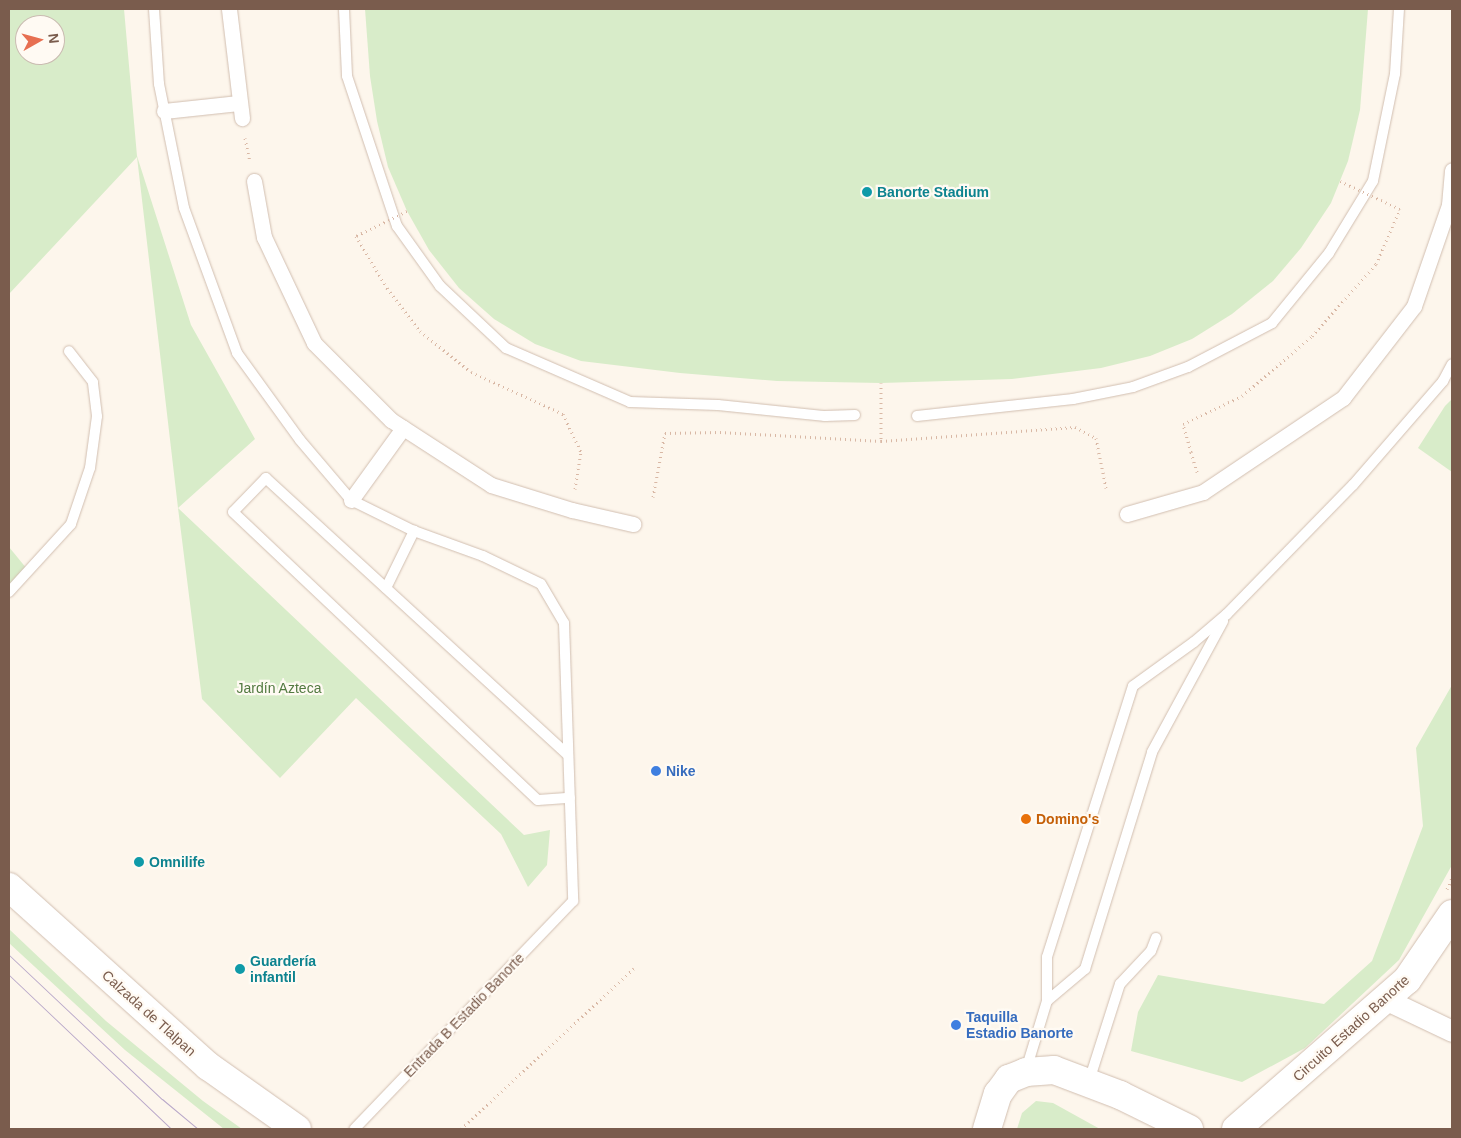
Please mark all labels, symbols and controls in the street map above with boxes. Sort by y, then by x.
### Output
north arrow [15,15,65,65]
text: N [45,32,62,44]
place label: Banorte Stadium [877,184,989,200]
marker: Banorte Stadium [861,186,873,198]
park label: Jardín Azteca [236,680,322,696]
place label: Nike [666,763,696,779]
marker: Nike [650,765,662,777]
place label: Domino's [1036,811,1099,827]
marker: Domino's [1020,813,1032,825]
place label: Omnilife [149,854,205,870]
marker: Omnilife [133,856,145,868]
street label: Entrada B Estadio Banorte [400,950,528,1080]
place label: Guardería infantil [250,953,316,986]
marker: Guardería infantil [234,963,246,975]
street label: Calzada de Tlalpan [99,966,199,1060]
street label: Circuito Estadio Banorte [1289,971,1413,1085]
place label: Taquilla Estadio Banorte [966,1009,1073,1042]
marker: Taquilla Estadio Banorte [950,1019,962,1031]

